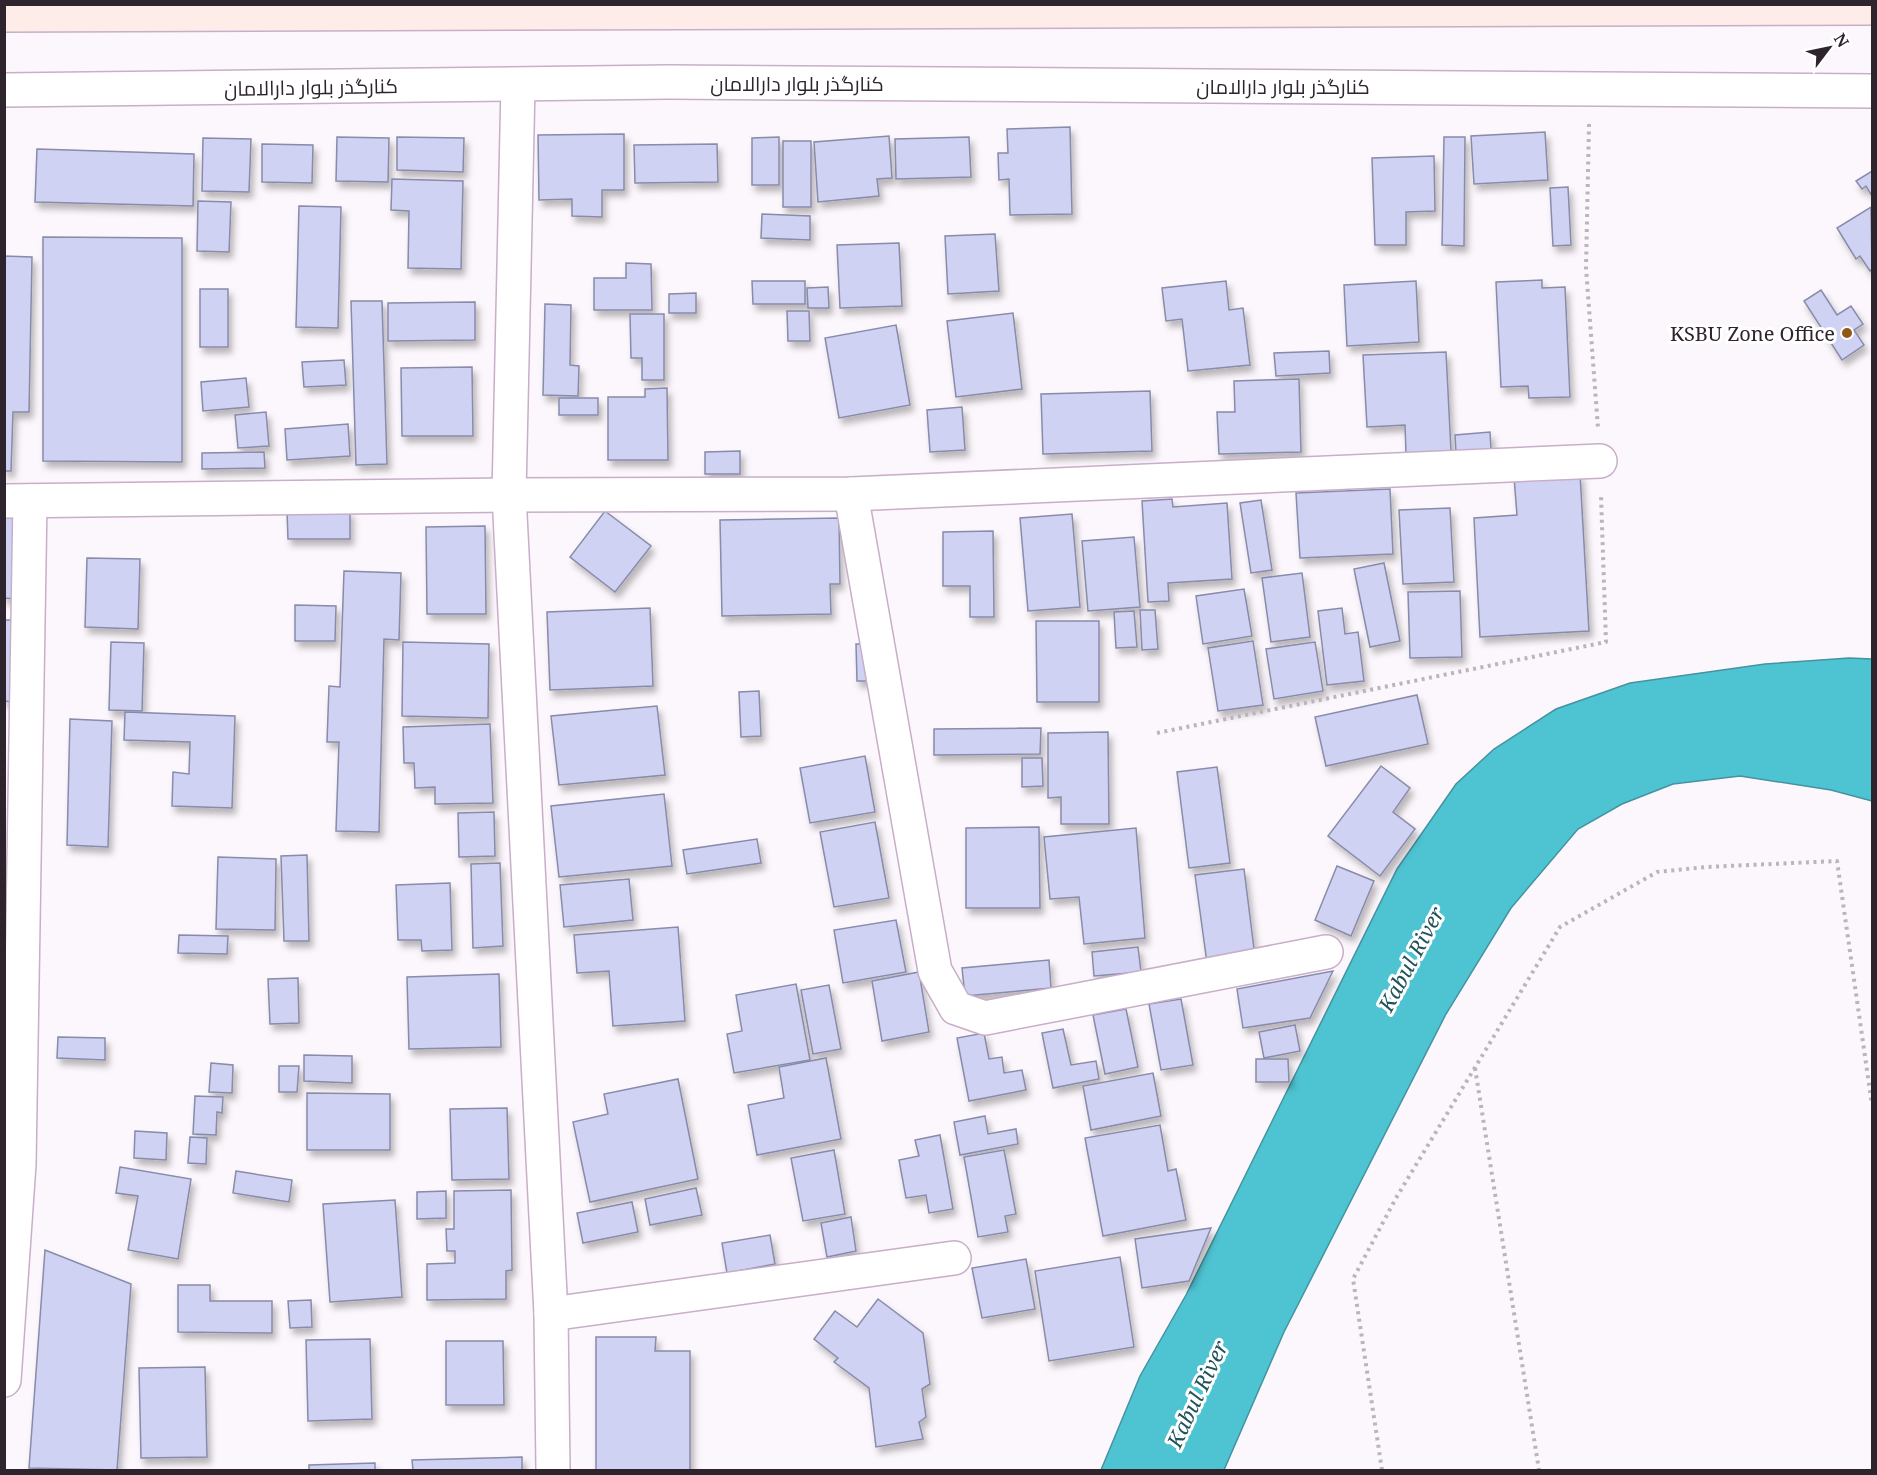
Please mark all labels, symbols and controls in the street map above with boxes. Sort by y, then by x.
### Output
north arrow [1799,18,1859,78]
text: N [1829,29,1855,52]
street label: کنارگذر بلوار دارالامان [710,70,884,97]
street label: کنارگذر بلوار دارالامان [224,72,398,102]
street label: کنارگذر بلوار دارالامان [1196,73,1370,100]
place label: KSBU Zone Office [1670,320,1835,347]
marker: KSBU Zone Office [1840,326,1854,340]
water label: Kabul River [1371,902,1450,1017]
water label: Kabul River [1160,1336,1234,1453]

